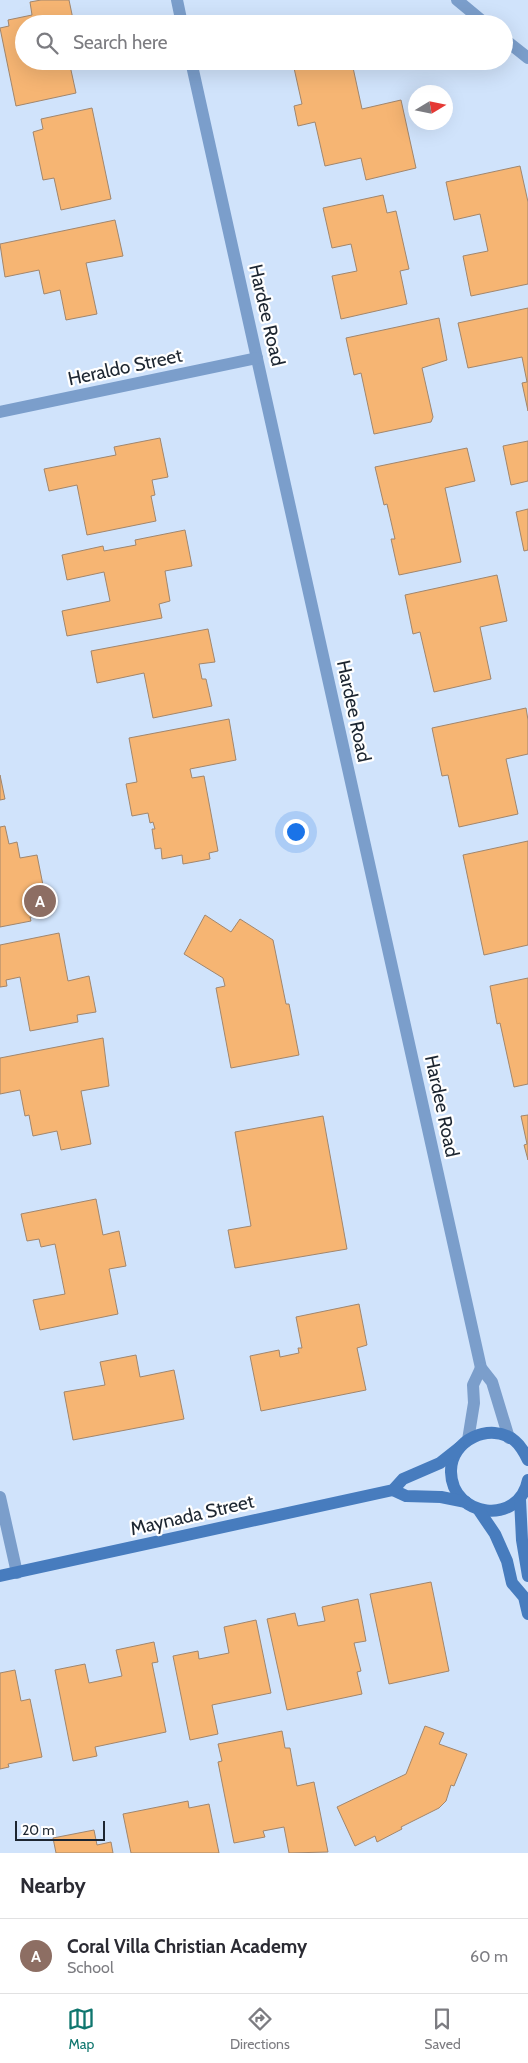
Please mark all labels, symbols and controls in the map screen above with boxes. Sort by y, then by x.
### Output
search box [15,15,513,70]
icon: search [33,29,61,57]
text: Search here [73,31,167,54]
north arrow [408,85,453,130]
street label: Hardee Road [244,262,290,368]
street label: Heraldo Street [66,344,185,390]
street label: Hardee Road [332,658,376,764]
your location [283,819,309,845]
pin: A [24,882,56,920]
street label: Hardee Road [420,1053,464,1159]
street label: Maynada Street [128,1489,257,1540]
scale bar [15,1818,105,1841]
text: 20 m [22,1821,55,1839]
text: Nearby [20,1873,86,1898]
text: Coral Villa Christian Academy [67,1935,307,1958]
text: A [31,1947,41,1966]
text: 60 m [470,1947,508,1966]
text: School [67,1958,114,1977]
tab: Map [67,2005,95,2053]
tab: Directions [230,2005,290,2053]
tab: Saved [424,2005,461,2053]

